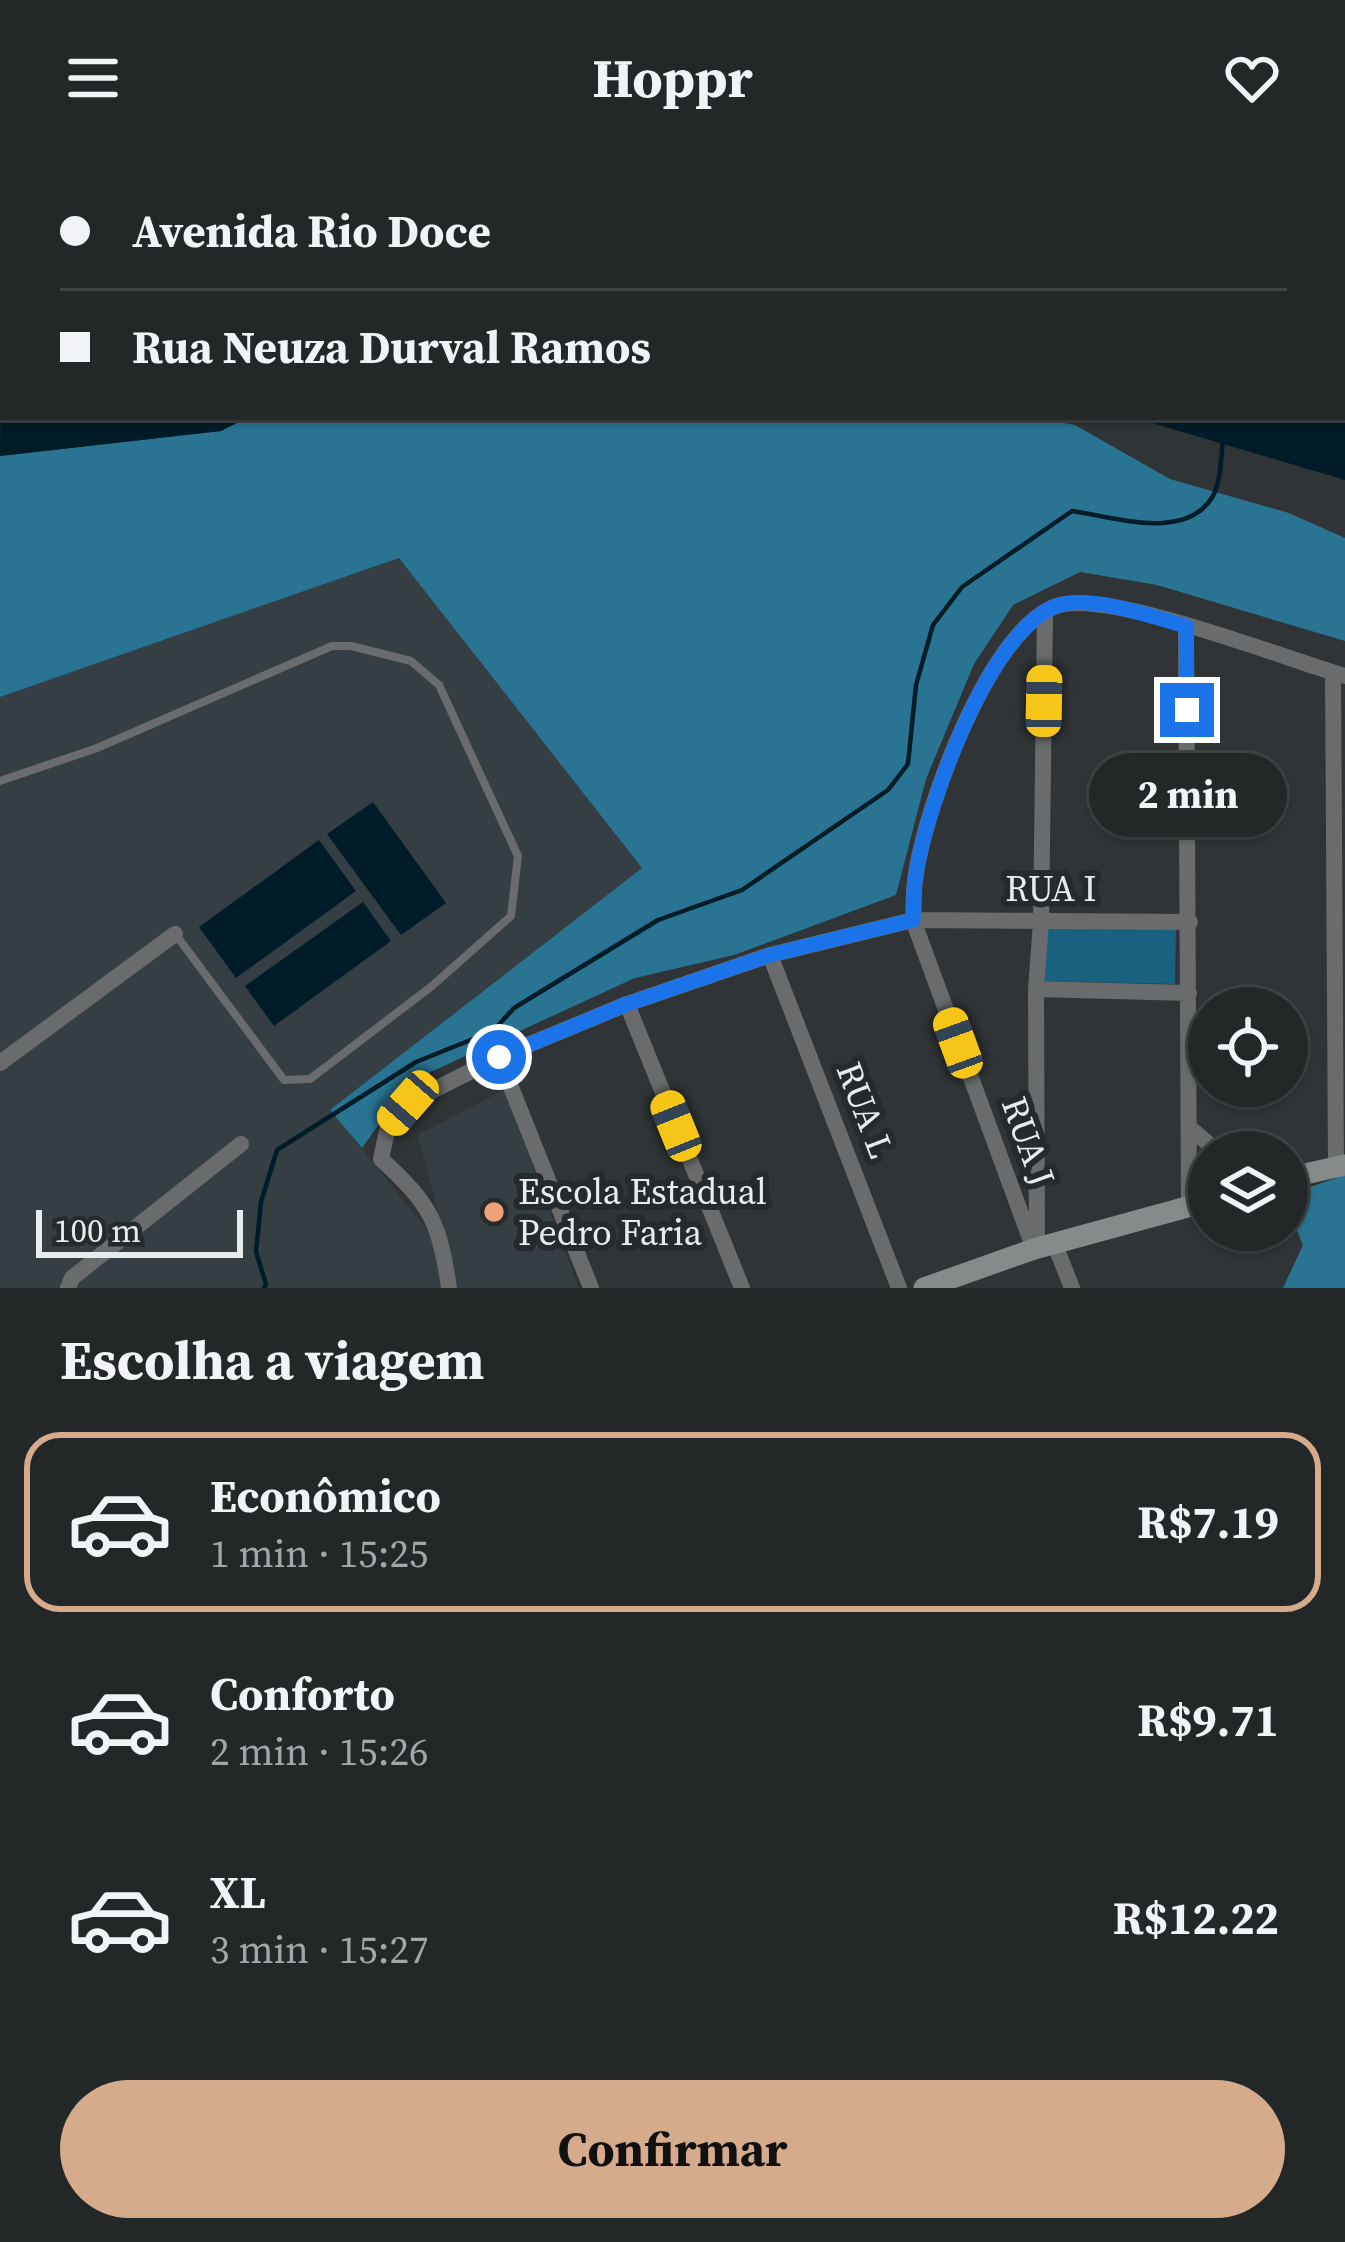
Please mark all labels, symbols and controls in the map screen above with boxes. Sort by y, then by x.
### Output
text: Hoppr [592,41,753,115]
icon: menu [60,45,126,111]
icon: heart [1219,45,1285,111]
text: Avenida Rio Doce [132,200,491,262]
text: Rua Neuza Durval Ramos [132,316,651,378]
car [1025,665,1063,737]
route end [1160,683,1214,737]
callout: 2 min [1088,752,1286,836]
text: 2 min [1137,768,1239,821]
street label: RUA I [1005,864,1097,913]
map controls [1188,987,1308,1251]
button: locate [1188,987,1308,1107]
car [929,1003,987,1083]
route start [472,1030,526,1084]
street label: RUA L [825,1055,906,1165]
car [371,1064,445,1142]
car [646,1086,706,1166]
street label: RUA J [990,1090,1067,1192]
button: layers [1188,1131,1308,1251]
place label: Escola Estadual Pedro Faria [518,1167,767,1257]
marker: Escola Estadual Pedro Faria [481,1199,507,1225]
scale bar [36,1204,243,1257]
text: 100 m [54,1208,141,1253]
text: Escolha a viagem [60,1323,485,1397]
text: Econômico [210,1465,441,1527]
icon: car [66,1468,174,1576]
text: R$7.19 [1137,1491,1279,1553]
text: 1 min · 15:25 [210,1527,429,1580]
text: Conforto [210,1663,395,1725]
icon: car [66,1666,174,1774]
text: R$9.71 [1137,1689,1279,1751]
text: 2 min · 15:26 [210,1725,429,1778]
text: XL [210,1861,266,1923]
icon: car [66,1864,174,1972]
text: R$12.22 [1113,1887,1279,1949]
text: 3 min · 15:27 [210,1923,429,1976]
button: Confirmar [60,2080,1285,2218]

